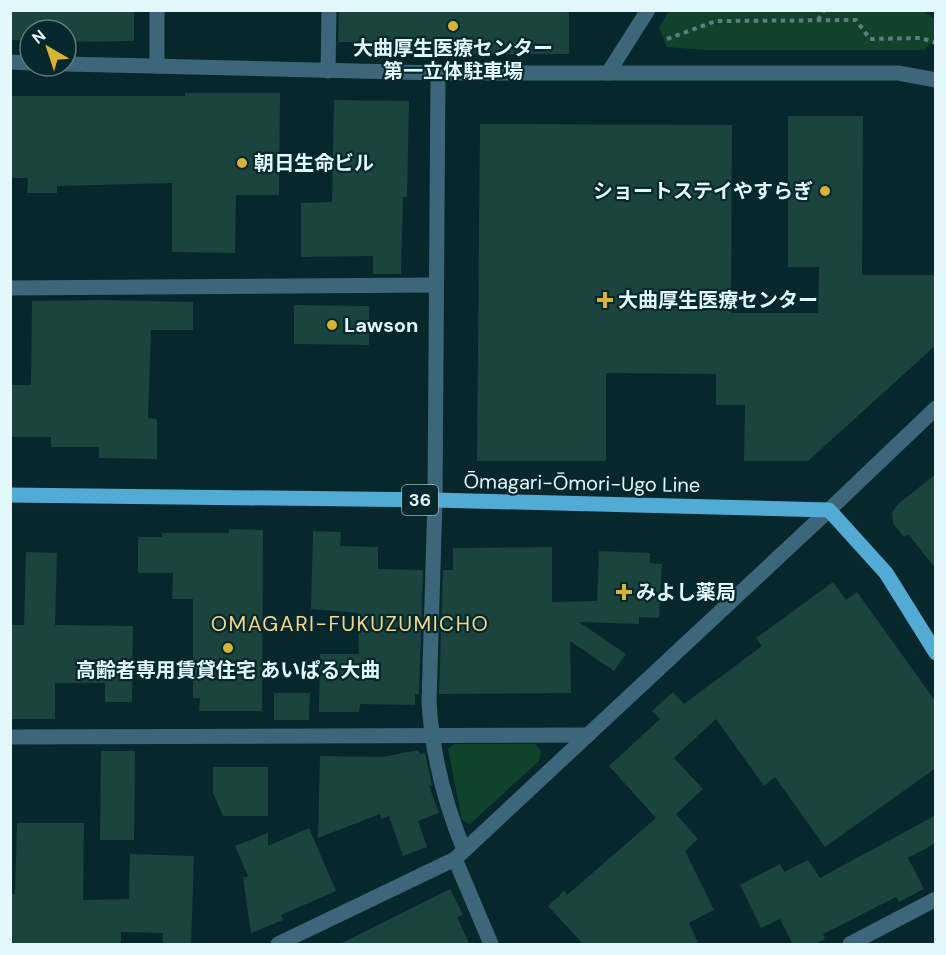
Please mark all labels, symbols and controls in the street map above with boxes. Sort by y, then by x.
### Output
north arrow [18,18,78,78]
marker: 大曲厚生医療センター 第一立体駐車場 [446,19,460,33]
text: N [28,25,50,49]
place label: 大曲厚生医療センター 第一立体駐車場 [353,35,553,84]
place label: 朝日生命ビル [254,150,374,176]
marker: 朝日生命ビル [235,156,249,170]
place label: ショートステイやすらぎ [593,178,813,204]
marker: ショートステイやすらぎ [818,184,832,198]
place label: 大曲厚生医療センター [618,287,818,313]
marker: 大曲厚生医療センター [596,291,614,309]
place label: Lawson [344,312,418,338]
marker: Lawson [325,318,339,332]
street label: Ōmagari-Ōmori-Ugo Line [463,468,701,498]
road number: 36 [402,485,438,515]
place label: みよし薬局 [636,579,736,605]
marker: みよし薬局 [617,585,631,599]
district label: OMAGARI-FUKUZUMICHO [211,610,489,638]
marker: 高齢者専用賃貸住宅 あいぱる大曲 [221,641,235,655]
place label: 高齢者専用賃貸住宅 あいぱる大曲 [76,657,380,683]

